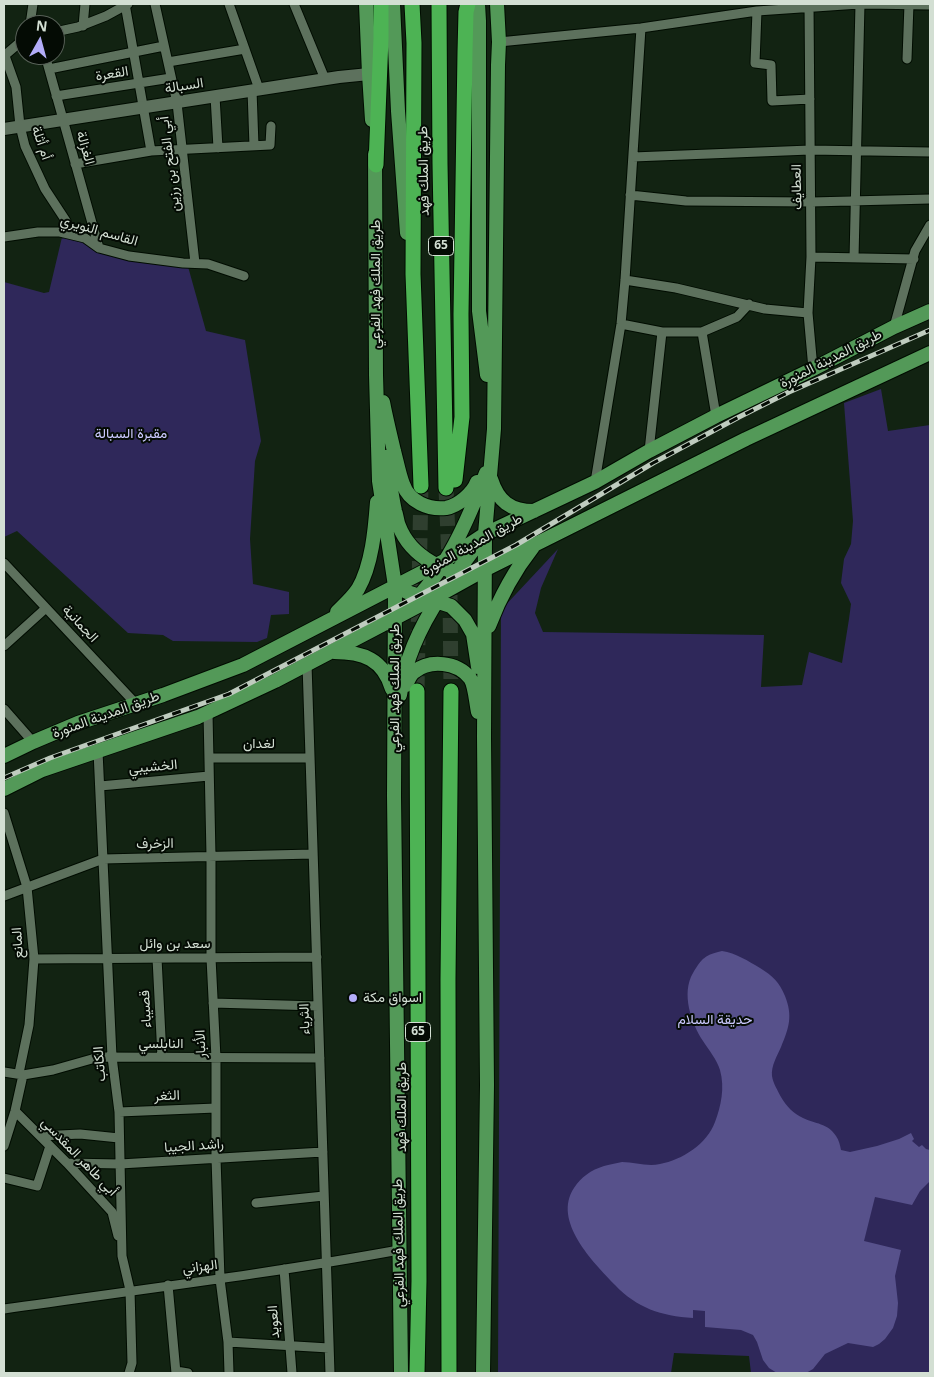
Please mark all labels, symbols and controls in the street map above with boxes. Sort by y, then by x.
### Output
north arrow [15,15,65,65]
text: N [35,15,49,36]
street label: القعرة [94,63,130,85]
street label: السبالة [163,75,205,97]
street label: أبي الفتح بن رزين [156,115,184,213]
street label: أم أثلة [27,124,55,162]
street label: طريق الملك فهد [415,126,433,216]
street label: الغزالة [72,129,98,167]
street label: العطايف [788,164,806,210]
street label: القاسم النويري [58,212,140,250]
street label: طريق الملك فهد الفرعي [368,220,384,348]
road number: 65 [428,237,454,256]
street label: طريق المدينة المنورة [777,326,885,392]
park label: مقبرة السبالة [95,426,167,442]
street label: طريق المدينة المنورة [419,510,525,580]
street label: الجمانية [59,602,101,646]
street label: طريق الملك فهد الفرعي [387,624,403,752]
street label: طريق المدينة المنورة [50,688,162,742]
street label: لغدان [243,736,275,752]
street label: الخشيبي [128,756,178,778]
street label: الزخرف [136,835,174,853]
street label: المانع [9,927,27,959]
street label: سعد بن وائل [139,936,211,952]
street label: قصيباء [137,990,155,1028]
place label: اسواق مكة [363,990,422,1006]
marker: اسواق مكة [347,992,359,1004]
street label: الثرياء [296,1003,314,1035]
park label: حديقة السلام [678,1012,752,1028]
road number: 65 [406,1022,430,1042]
street label: الأنبار [192,1029,210,1059]
street label: النابلسي [138,1036,184,1052]
street label: الكاتب [90,1046,110,1082]
street label: طريق الملك فهد [394,1062,410,1152]
street label: الثغر [154,1087,180,1105]
street label: أبي طاهر المقدسي [37,1114,121,1200]
street label: راشد الجيبا [164,1136,224,1156]
street label: طريق الملك فهد الفرعي [389,1178,409,1308]
street label: الهزاني [182,1257,218,1277]
street label: العويد [264,1305,284,1339]

